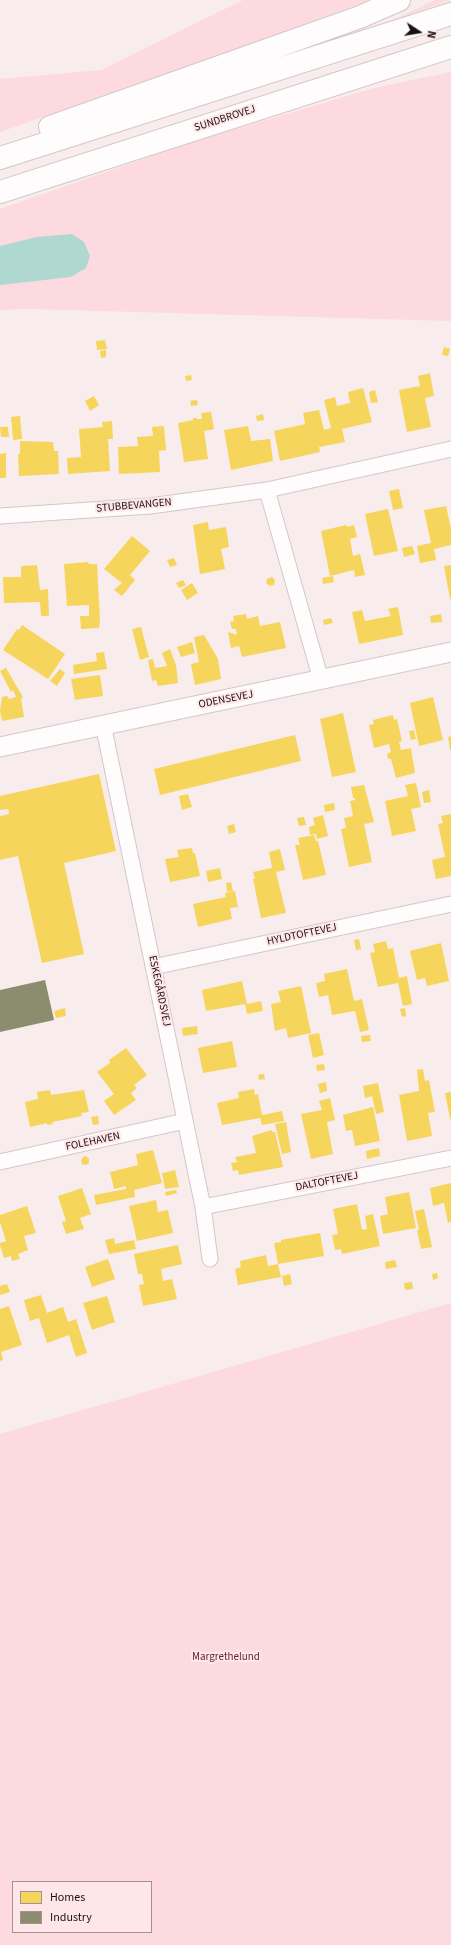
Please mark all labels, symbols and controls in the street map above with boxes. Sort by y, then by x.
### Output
north arrow [399,12,439,52]
text: N [423,29,439,40]
street label: SUNDBROVEJ [193,103,257,135]
street label: STUBBEVANGEN [96,496,172,516]
street label: ODENSEVEJ [198,688,254,712]
street label: HYLDTOFTEVEJ [266,921,338,949]
street label: ESKEGÅRDSVEJ [145,954,173,1028]
street label: FOLEHAVEN [65,1130,121,1154]
street label: DALTOFTEVEJ [295,1169,359,1195]
park label: Margrethelund [192,1651,260,1665]
legend [12,1881,152,1933]
text: Homes [50,1889,85,1906]
text: Industry [50,1909,92,1926]

